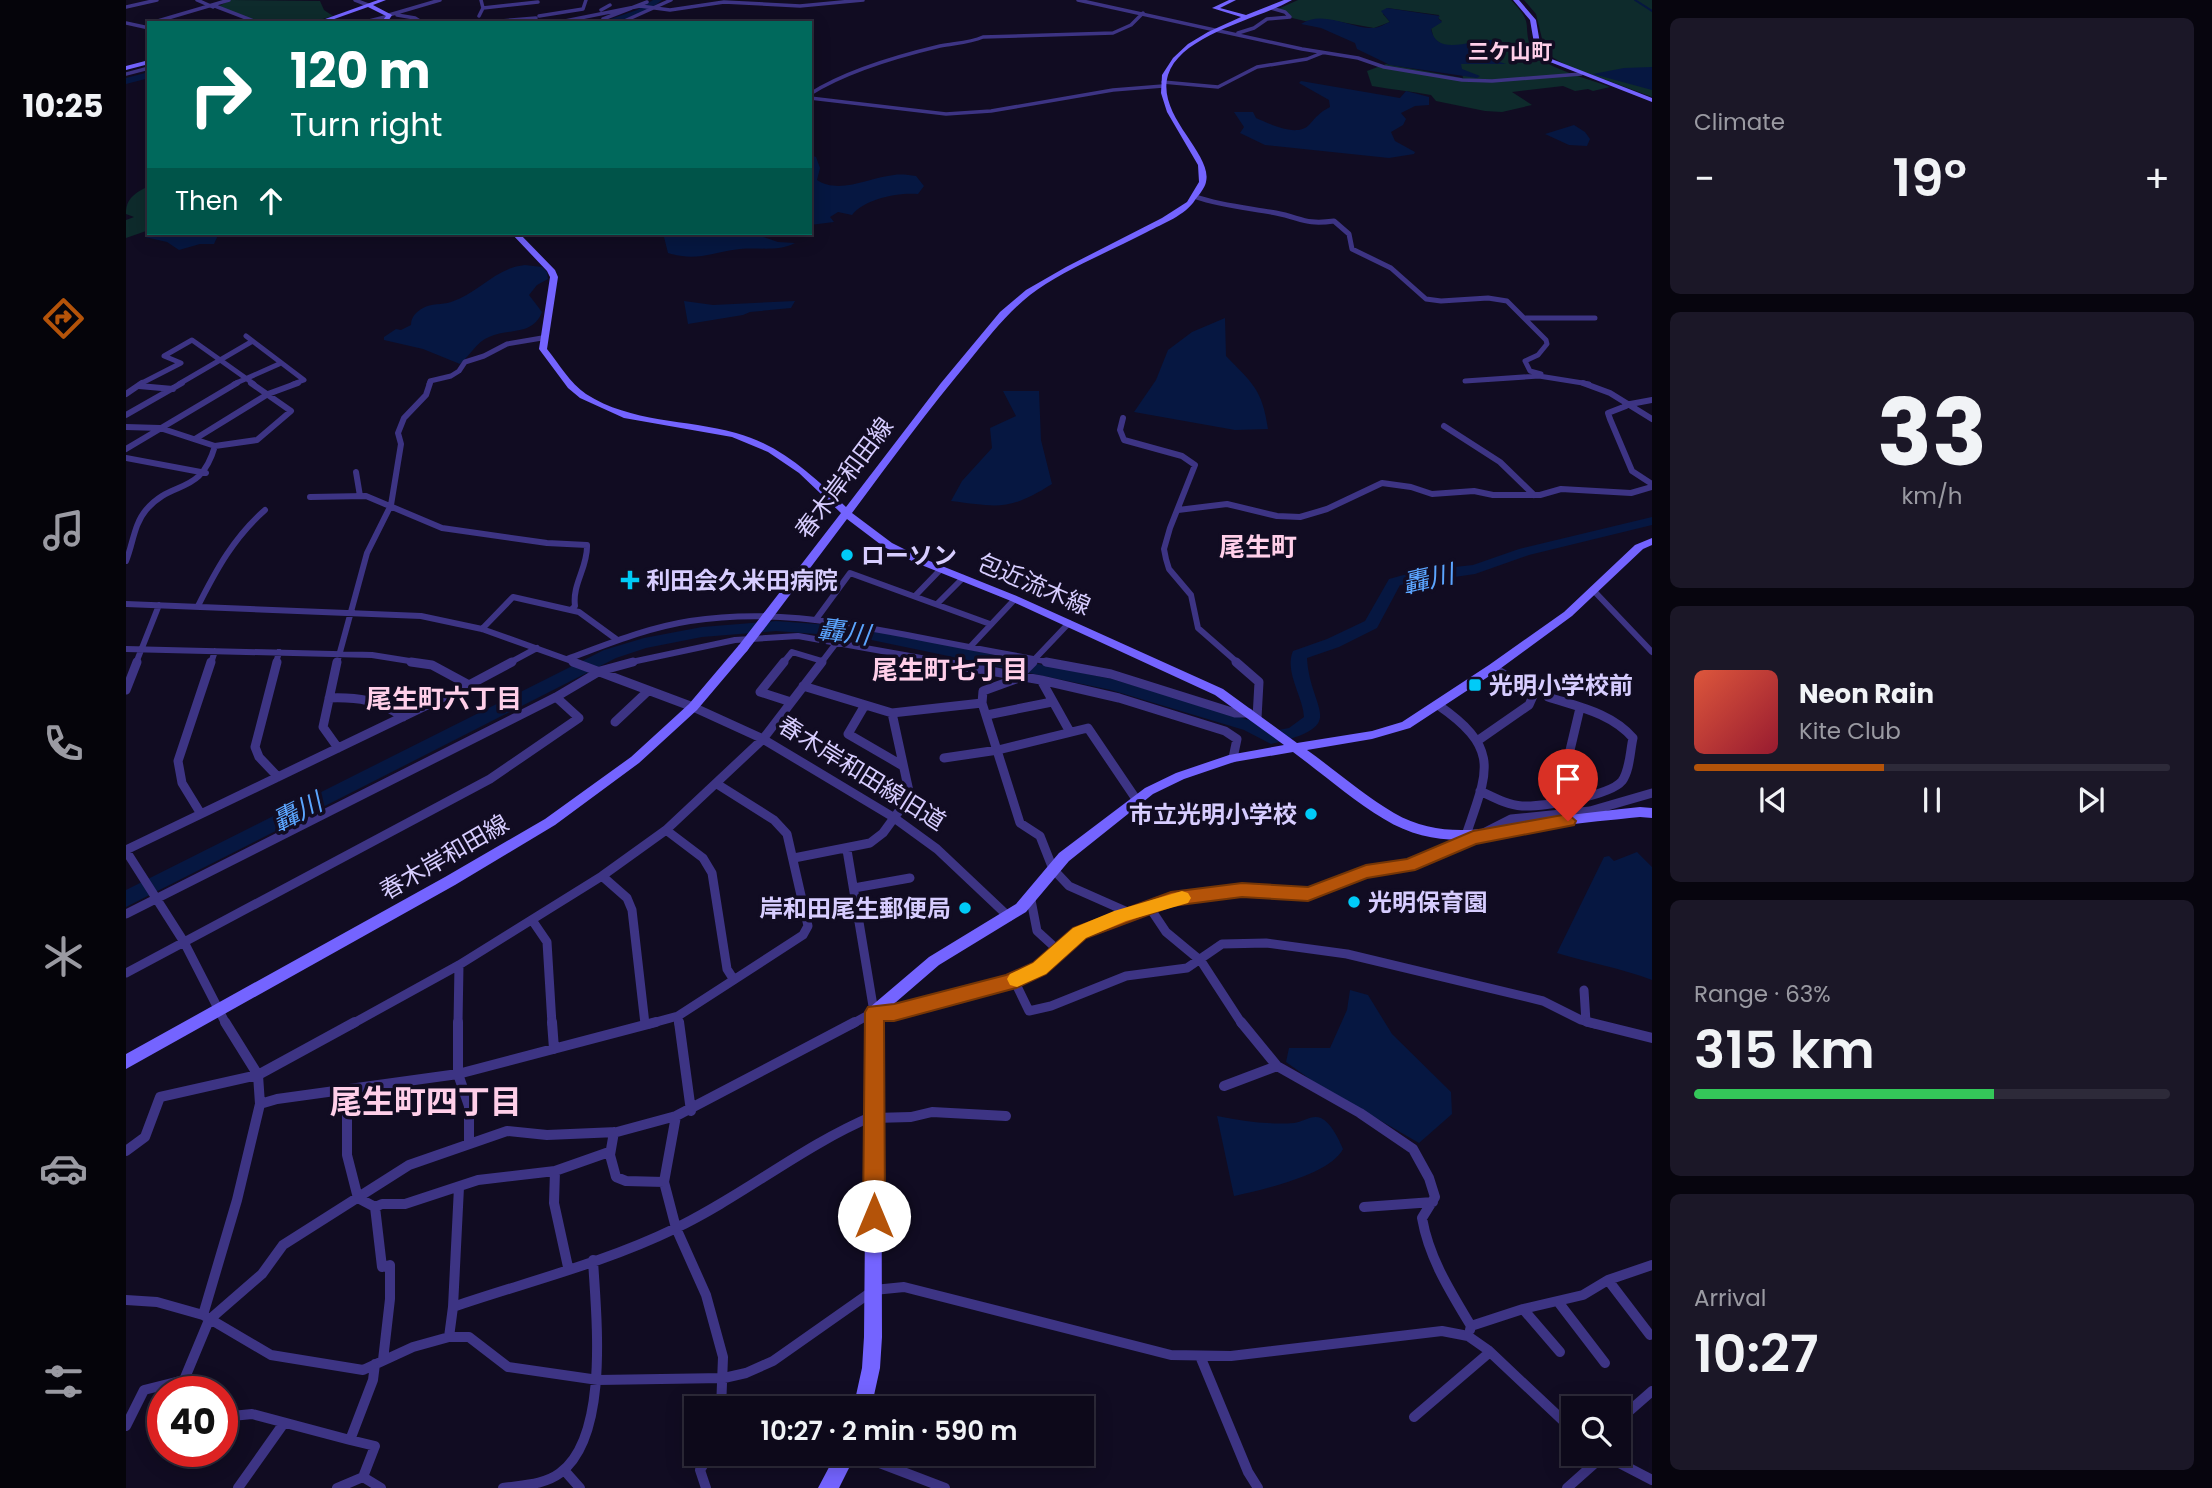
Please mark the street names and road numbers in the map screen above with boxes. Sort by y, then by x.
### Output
street label: 春木岸和田線 [787,411,901,545]
street label: 包近流木線 [972,545,1096,623]
street label: 春木岸和田線旧道 [772,708,952,838]
street label: 春木岸和田線 [373,807,515,907]

